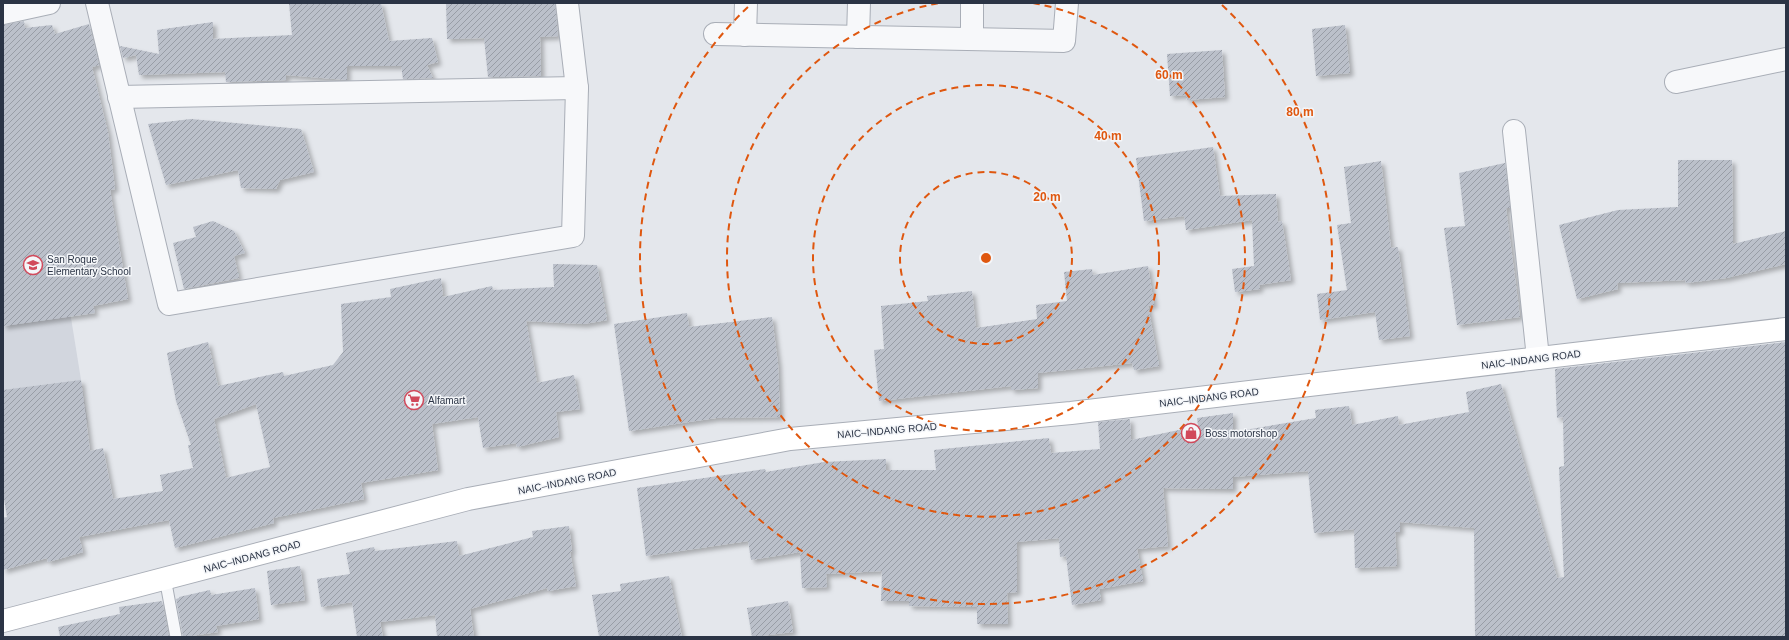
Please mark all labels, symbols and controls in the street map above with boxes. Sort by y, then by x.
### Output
text: 60 m [1155,68,1183,82]
text: 80 m [1286,105,1314,119]
text: 40 m [1094,129,1122,143]
text: 20 m [1033,190,1061,204]
centre of rings [979,251,993,265]
school or university icon: San Roque Elementary School [22,254,44,276]
place label: San Roque Elementary School [47,254,131,277]
street label: NAIC–INDANG ROAD [1481,348,1581,371]
street label: NAIC–INDANG ROAD [1159,386,1259,409]
supermarket icon: Alfamart [403,389,425,411]
place label: Alfamart [428,395,465,406]
street label: NAIC–INDANG ROAD [837,421,937,440]
shop icon: Boss motorshop [1180,422,1202,444]
place label: Boss motorshop [1205,428,1278,439]
street label: NAIC–INDANG ROAD [517,467,617,496]
street label: NAIC–INDANG ROAD [202,538,302,575]

